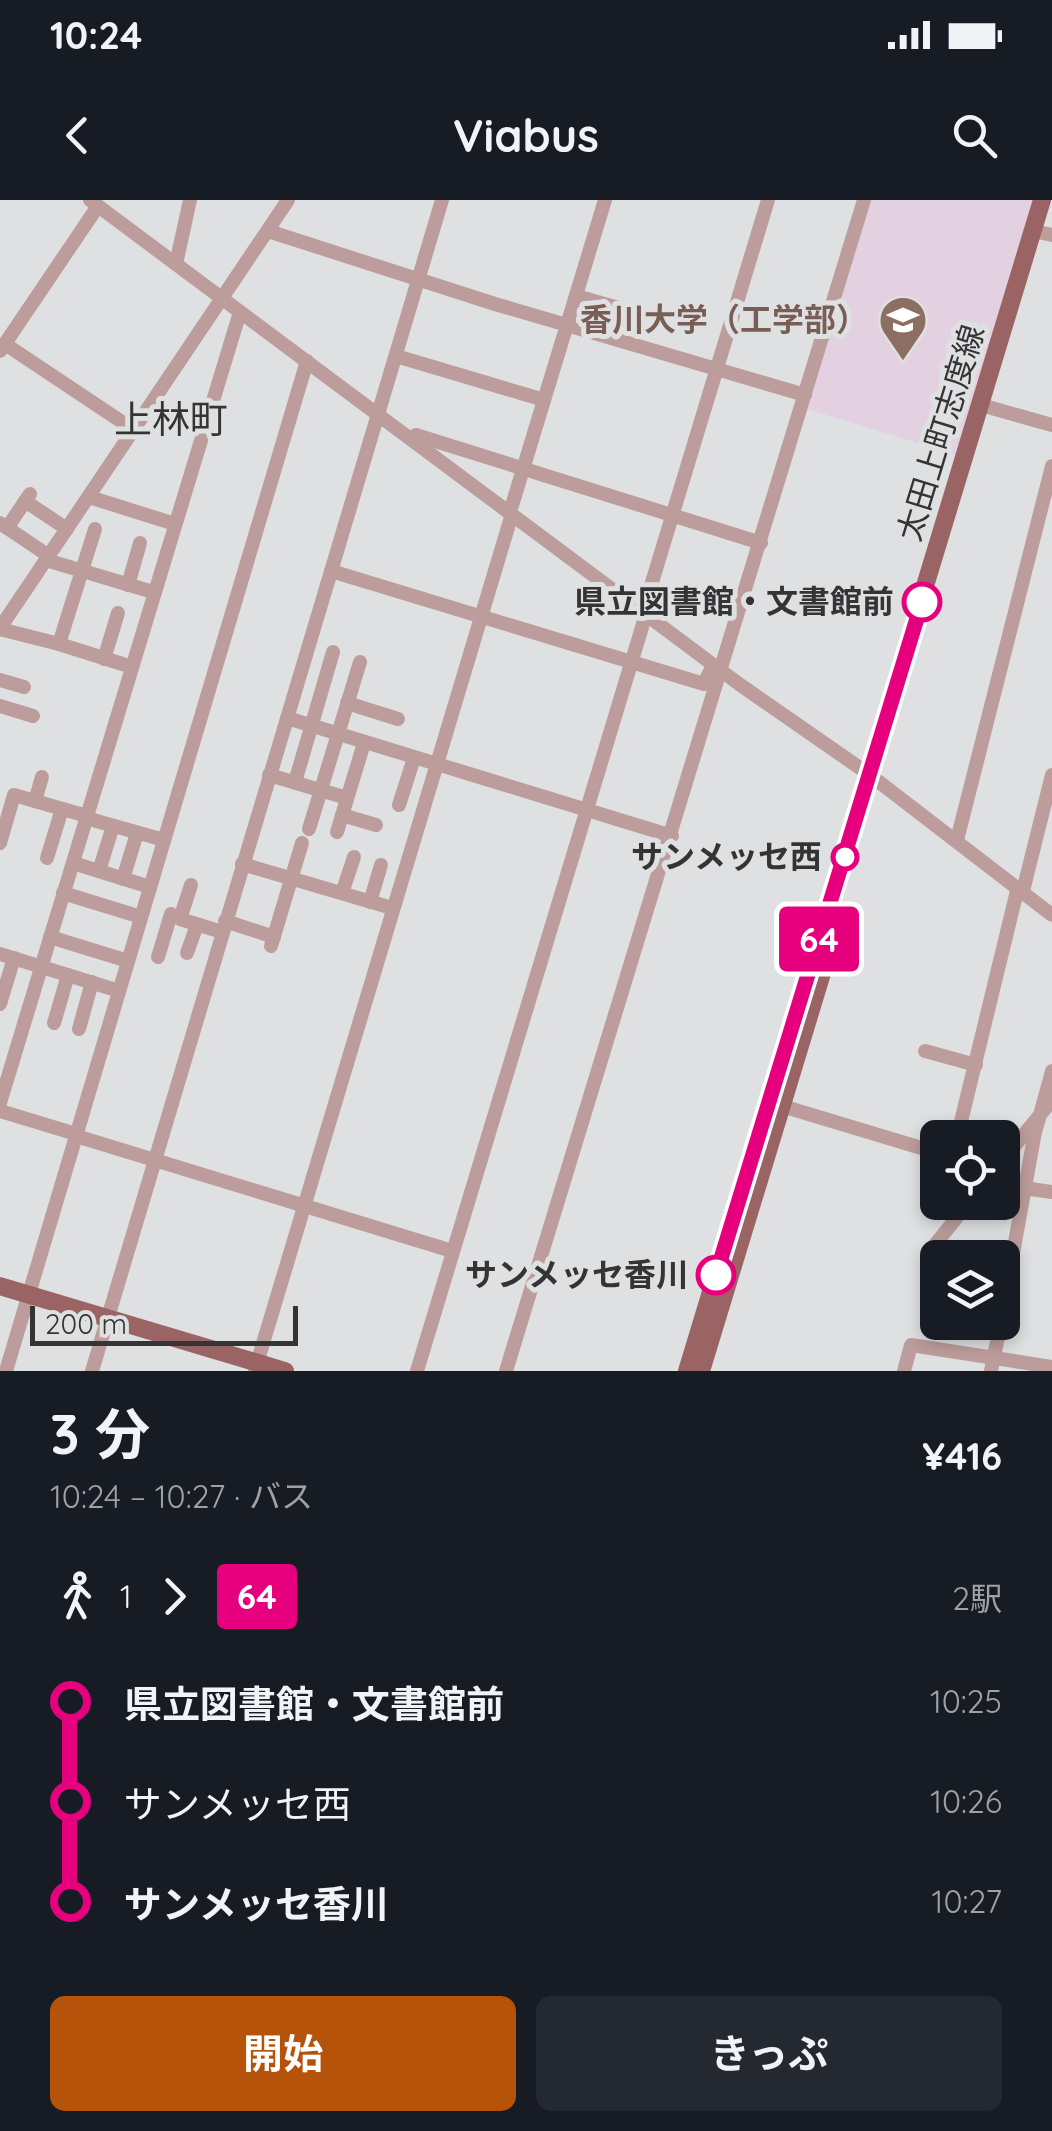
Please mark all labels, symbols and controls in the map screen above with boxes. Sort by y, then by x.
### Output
text: 10:24 [50,11,142,59]
text: Viabus [453,107,599,163]
icon: back [50,108,105,163]
icon: search [947,108,1002,163]
school or university icon: 香川大学（工学部） [877,294,929,362]
place label: 香川大学（工学部） [580,299,868,339]
street label: 太田上町志度線 [888,320,992,546]
district label: 上林町 [114,395,228,443]
place label: 県立図書館・文書館前 [574,581,894,621]
marker: 県立図書館・文書館前 [903,583,941,621]
place label: サンメッセ西 [631,836,822,876]
marker: サンメッセ西 [832,844,858,870]
line badge: 64 [774,906,864,972]
text: 64 [799,917,839,961]
map controls [920,1120,1020,1340]
button: locate [920,1120,1020,1220]
button: layers [920,1240,1020,1340]
place label: サンメッセ香川 [465,1254,688,1294]
marker: サンメッセ香川 [697,1256,735,1294]
scale bar [30,1301,298,1346]
text: 200 m [45,1306,127,1341]
text: 3 分 [50,1399,150,1468]
text: ¥416 [922,1432,1002,1480]
text: 10:24 – 10:27 · バス [50,1476,313,1516]
icon: walk [50,1569,105,1624]
icon: forward [147,1569,202,1624]
text: 64 [237,1574,277,1618]
text: 1 [120,1576,132,1616]
text: 2駅 [952,1578,1002,1618]
text: 県立図書館・文書館前 [124,1680,504,1728]
text: 10:25 [930,1681,1002,1721]
text: サンメッセ西 [124,1780,351,1828]
text: 10:26 [930,1781,1002,1821]
text: サンメッセ香川 [124,1880,389,1928]
text: 10:27 [932,1881,1002,1921]
button: 開始 [50,1996,516,2111]
button: きっぷ [536,1996,1002,2111]

